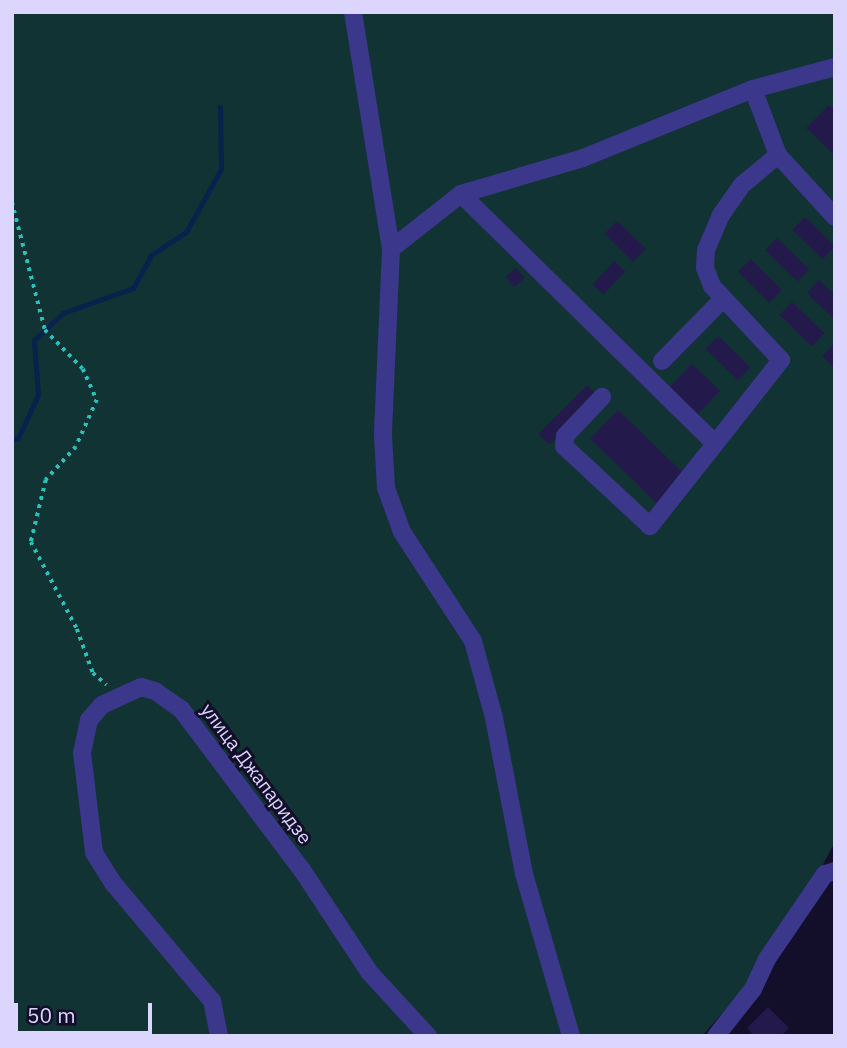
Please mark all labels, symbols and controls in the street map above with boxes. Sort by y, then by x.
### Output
street label: улица Джапаридзе [196,699,316,849]
scale bar [18,988,156,1032]
text: 50 m [27,1001,76,1029]

